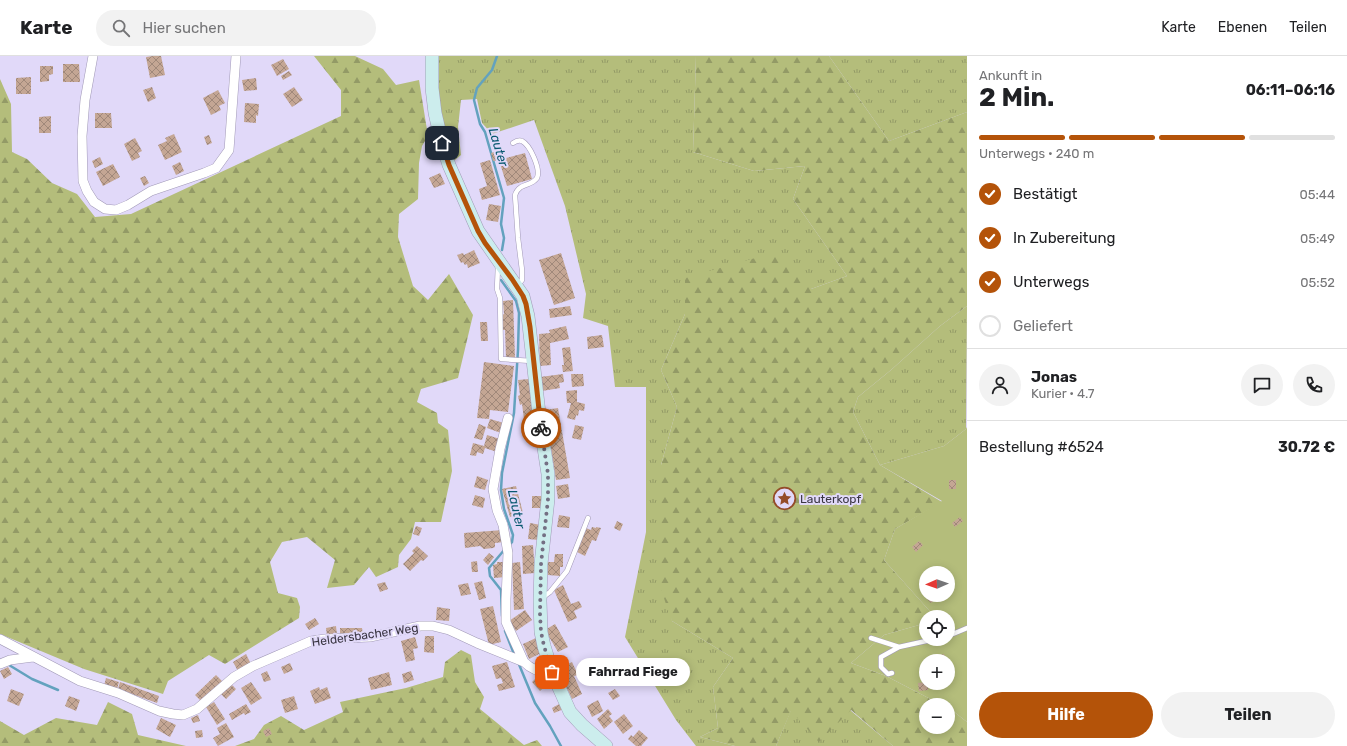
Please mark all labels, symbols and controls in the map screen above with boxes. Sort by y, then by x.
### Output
search box [96,10,376,46]
text: Karte [20,16,72,39]
icon: search [110,17,132,39]
text: Hier suchen [142,19,226,37]
text: Karte [1161,19,1196,36]
text: Ebenen [1218,19,1267,36]
text: Teilen [1289,19,1327,36]
text: Ankunft in [979,68,1042,83]
text: 06:11–06:16 [1246,81,1335,99]
text: 2 Min. [979,82,1055,113]
pin [425,126,459,160]
water label: Lauter [486,126,512,169]
icon: home [431,132,453,154]
text: Unterwegs · 240 m [979,146,1094,161]
icon: check [979,183,1001,205]
text: Bestätigt [1013,185,1077,203]
text: 05:44 [1300,187,1335,202]
icon: check [979,227,1001,249]
text: In Zubereitung [1013,229,1116,247]
text: 05:49 [1300,231,1335,246]
icon: check [979,271,1001,293]
text: Unterwegs [1013,273,1089,291]
text: 05:52 [1300,275,1335,290]
text: Geliefert [1013,317,1073,335]
button: person [979,364,1021,406]
button: chat [1241,364,1283,406]
button: phone [1293,364,1335,406]
text: Jonas [1031,368,1077,386]
text: Kurier · 4.7 [1031,386,1094,401]
courier [521,408,561,448]
icon: bike [530,417,552,439]
text: Bestellung #6524 [979,438,1104,456]
text: 30.72 € [1278,438,1335,456]
place icon: Lauterkopf [771,486,797,512]
water label: Lauter [505,488,529,531]
place label: Lauterkopf [800,492,861,506]
north arrow [919,566,955,602]
map controls [919,566,955,734]
button: locate [919,610,955,646]
street label: Heldersbacher Weg [311,621,419,649]
button: + [919,654,955,690]
pin [535,655,569,689]
callout: Fahrrad Fiege [576,658,690,686]
icon: bag [541,661,563,683]
text: Fahrrad Fiege [588,664,678,679]
button: Hilfe [979,692,1153,738]
button: Teilen [1161,692,1335,738]
button: − [919,698,955,734]

